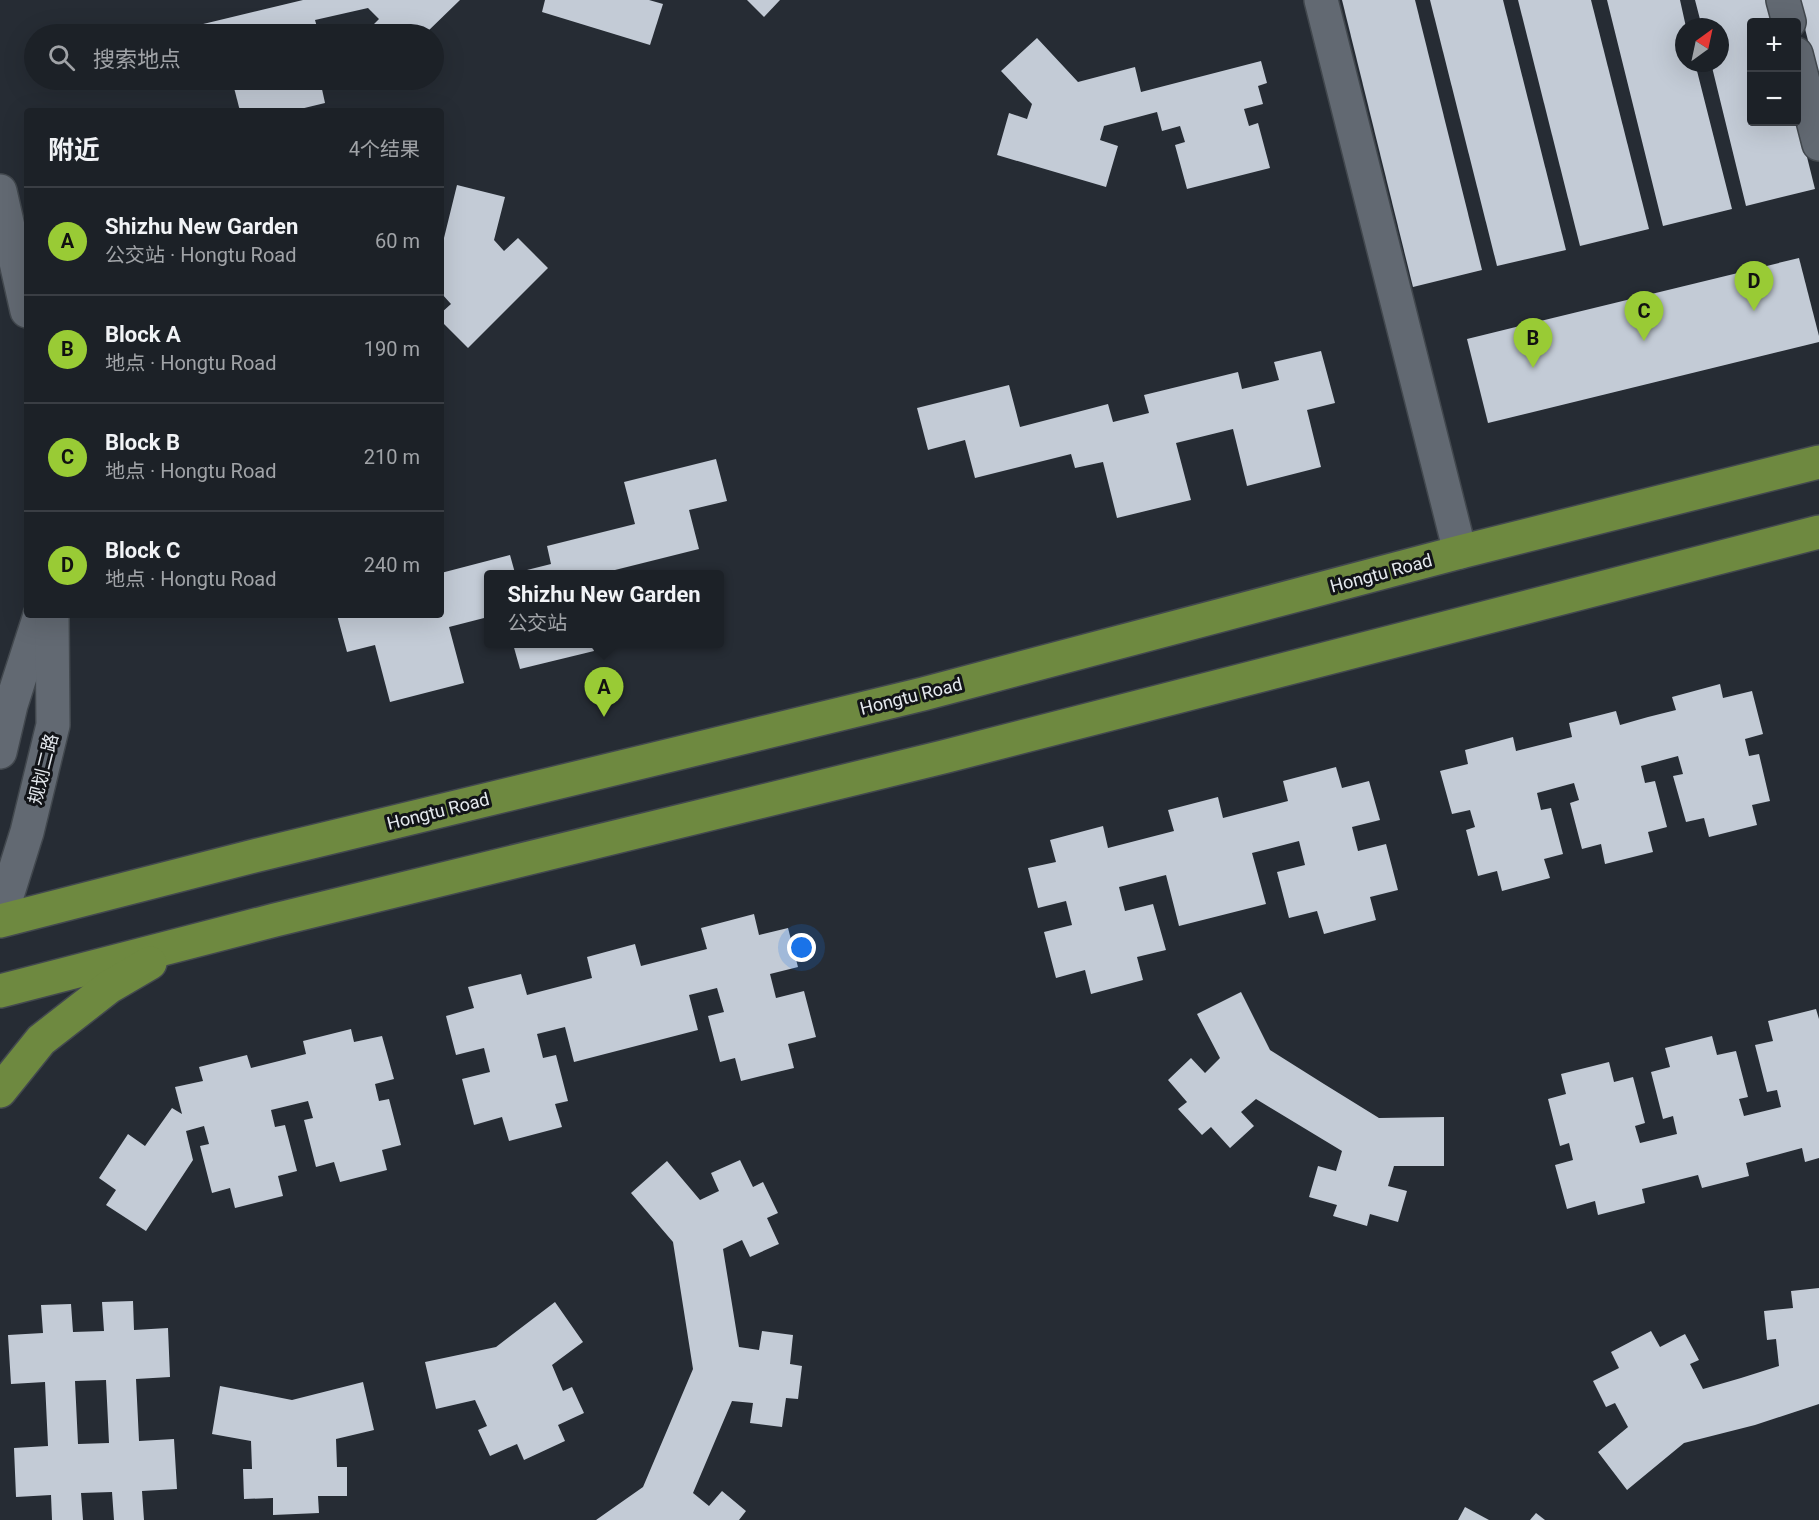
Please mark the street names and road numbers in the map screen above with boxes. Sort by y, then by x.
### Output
street label: Hongtu Road [1328,549,1434,597]
street label: Hongtu Road [858,673,964,719]
street label: 规划二路 [24,732,62,806]
street label: Hongtu Road [385,788,491,834]

